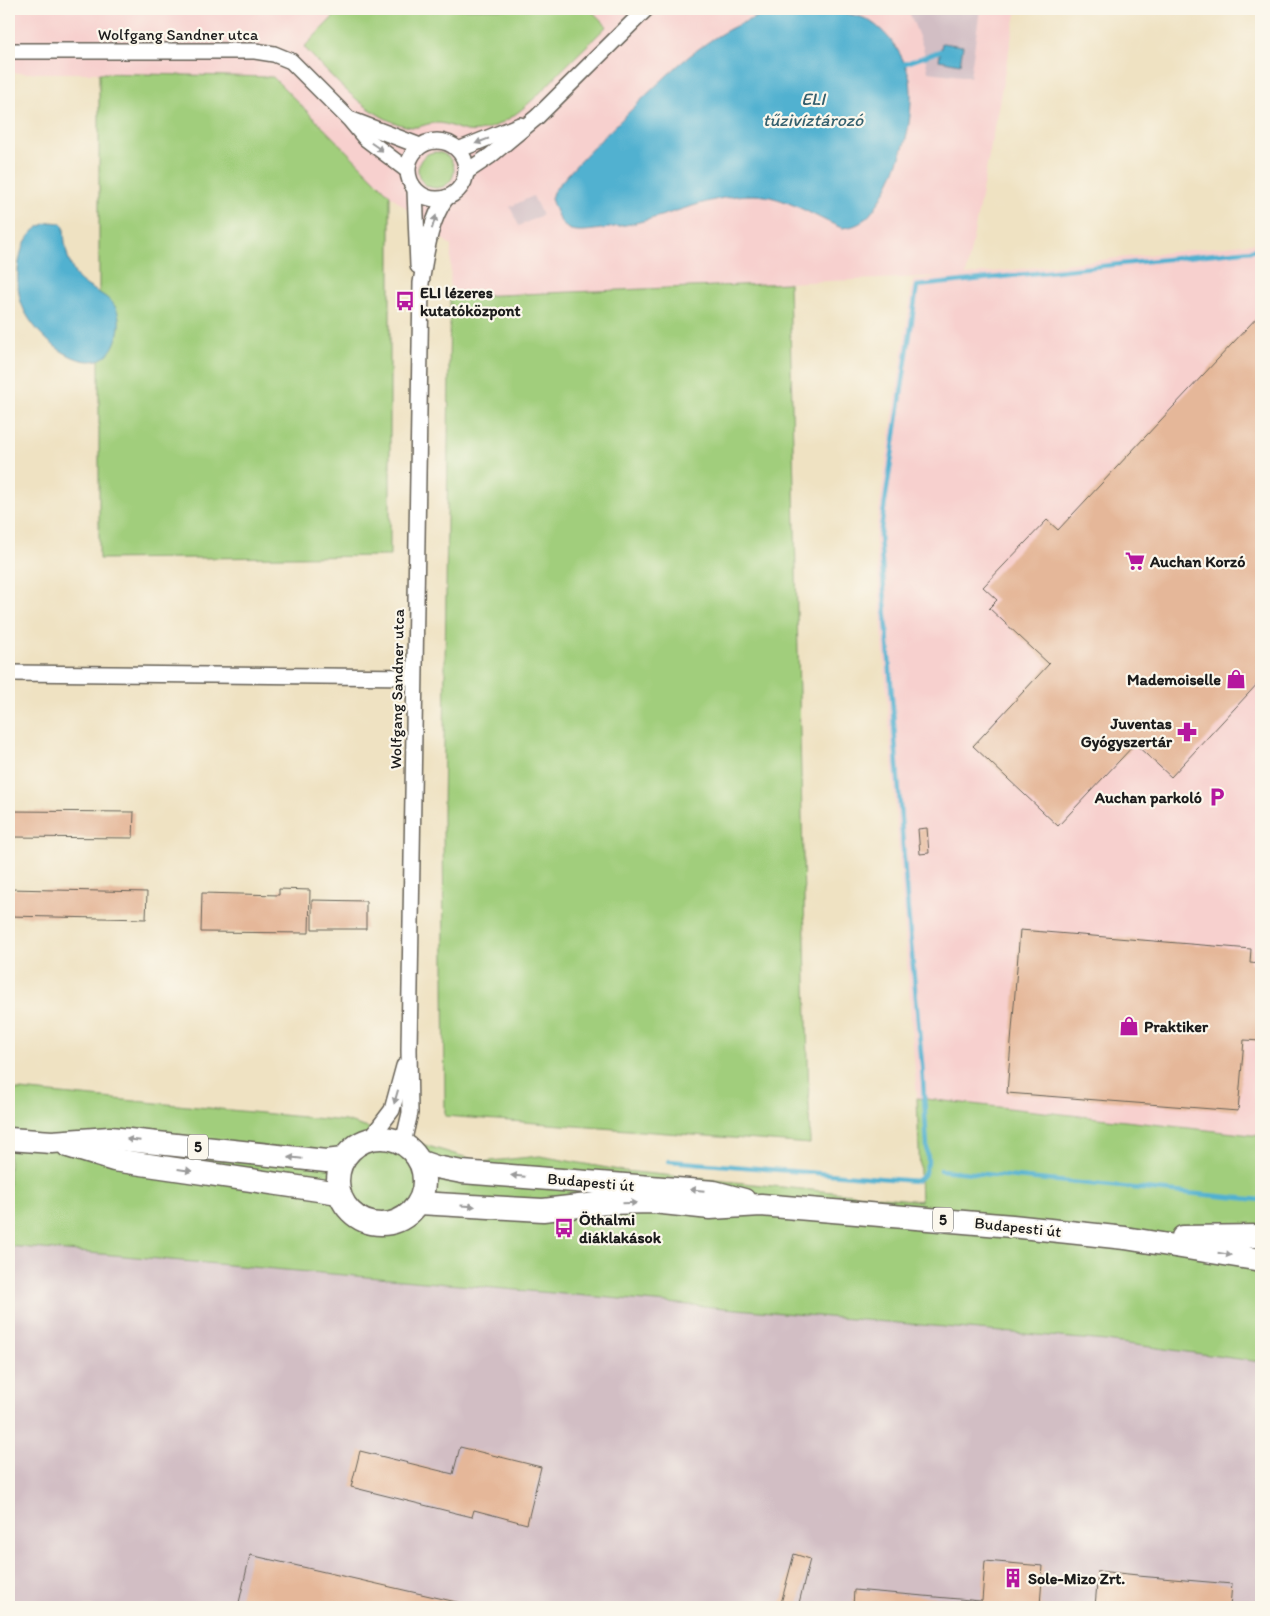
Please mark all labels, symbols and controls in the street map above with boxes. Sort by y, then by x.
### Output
street label: Wolfgang Sandner utca [98,25,259,44]
water label: ELI tűzivíztározó [763,88,864,131]
one-way arrow [474,138,489,145]
one-way arrow [370,142,384,152]
one-way arrow [431,215,439,230]
place label: ELI lézeres kutatóközpont [420,283,521,321]
bus stop icon: ELI lézeres kutatóközpont [394,290,416,312]
supermarket icon: Auchan Korzó [1124,550,1146,572]
place label: Auchan Korzó [1149,552,1245,571]
street label: Wolfgang Sandner utca [386,608,408,769]
shop icon: Mademoiselle [1225,668,1247,690]
place label: Mademoiselle [1127,670,1221,689]
place label: Juventas Gyógyszertár [1081,714,1173,752]
pharmacy icon: Juventas Gyógyszertár [1176,721,1198,743]
parking icon: Auchan parkoló [1206,786,1228,808]
place label: Auchan parkoló [1094,788,1202,808]
shop icon: Praktiker [1118,1015,1140,1037]
place label: Praktiker [1144,1017,1209,1036]
one-way arrow [391,1089,399,1104]
road number: 5 [188,1134,208,1160]
one-way arrow [125,1136,141,1144]
one-way arrow [286,1154,302,1162]
one-way arrow [178,1167,194,1175]
street label: Budapesti út [547,1169,635,1195]
one-way arrow [509,1172,525,1180]
one-way arrow [689,1186,705,1194]
one-way arrow [622,1198,638,1206]
one-way arrow [460,1202,476,1210]
road number: 5 [933,1208,953,1232]
place label: Öthalmi diáklakások [579,1210,662,1247]
street label: Budapesti út [974,1213,1062,1241]
bus stop icon: Öthalmi diáklakások [553,1217,575,1239]
one-way arrow [1217,1251,1233,1259]
building icon: Sole-Mizo Zrt. [1002,1567,1024,1589]
place label: Sole-Mizo Zrt. [1028,1569,1125,1588]

